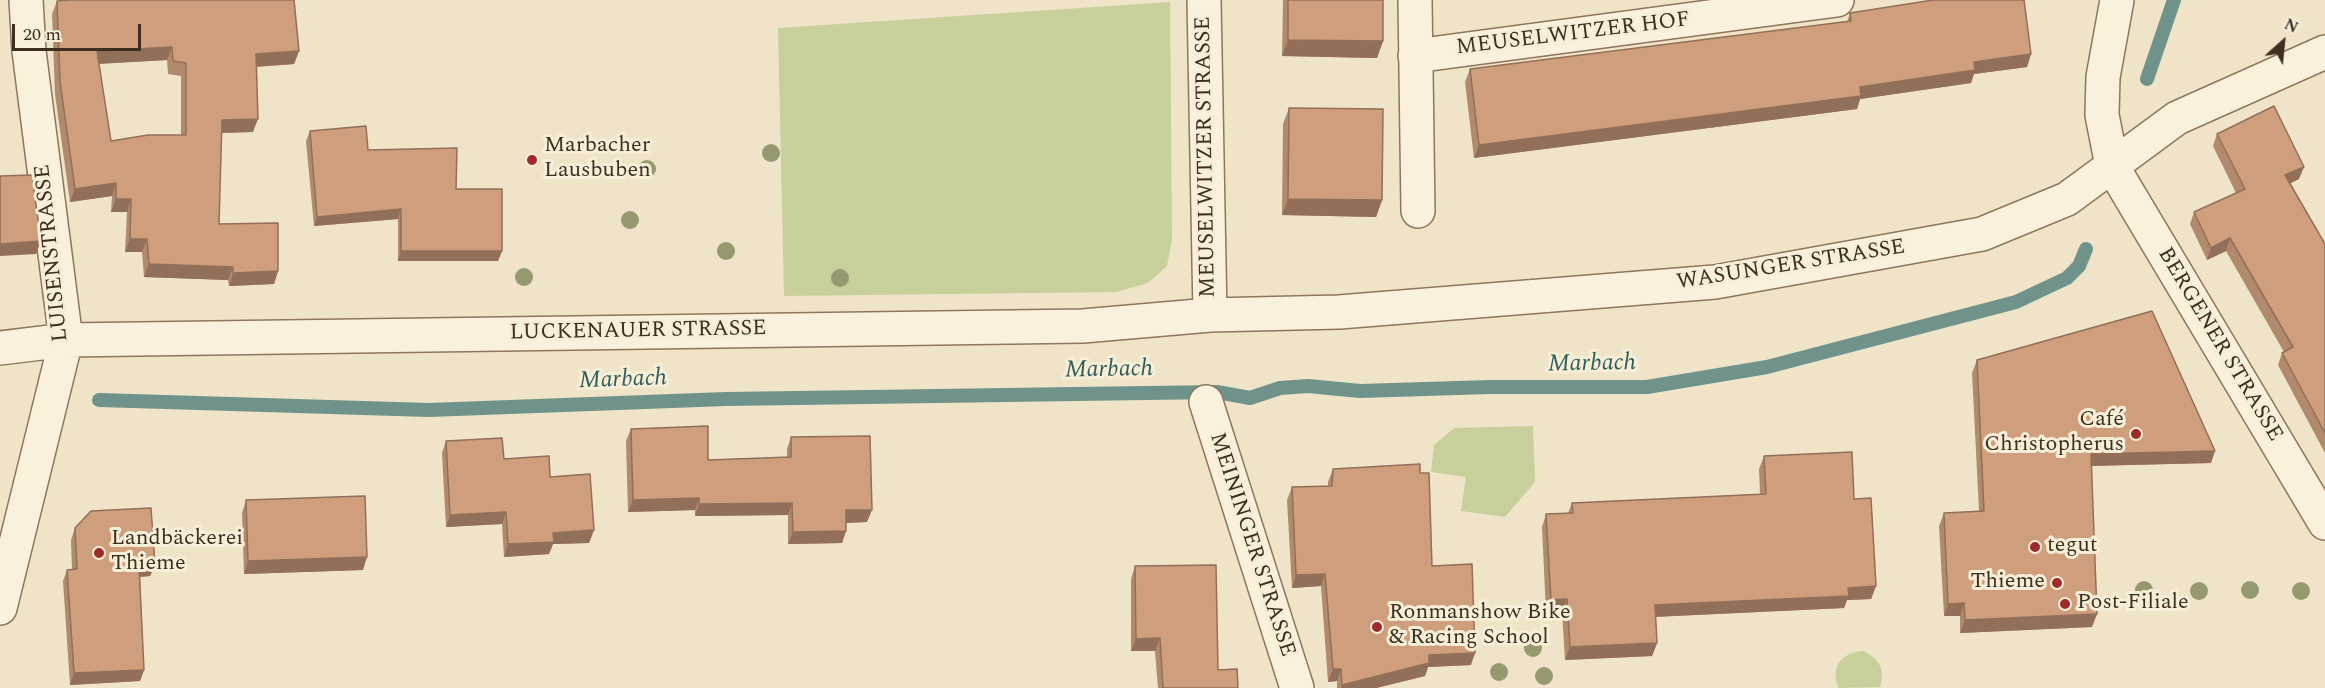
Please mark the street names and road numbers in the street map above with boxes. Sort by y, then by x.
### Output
street label: MEUSELWITZER HOF [1455,8,1691,62]
street label: MEUSELWITZER STRASSE [1191,16,1223,298]
street label: LUISENSTRASSE [31,163,75,343]
street label: WASUNGER STRASSE [1675,235,1907,297]
street label: BERGENER STRASSE [2151,243,2287,447]
street label: LUCKENAUER STRASSE [509,317,767,347]
street label: MEININGER STRASSE [1202,430,1300,660]

